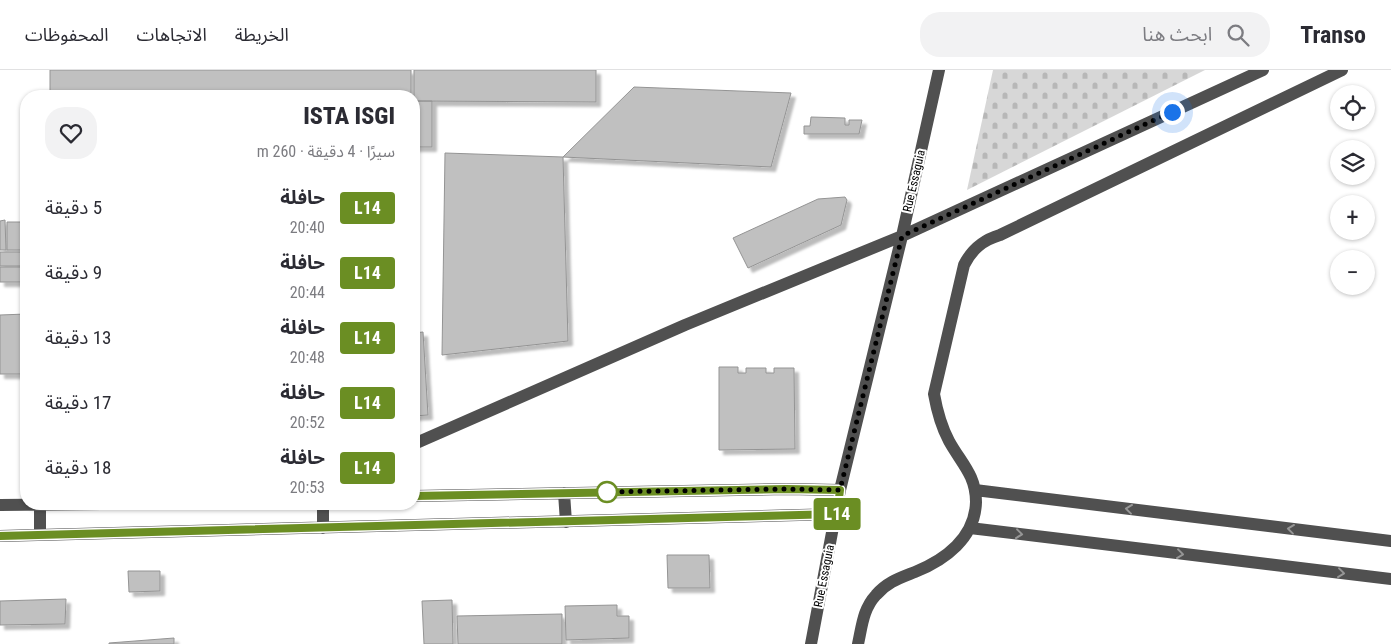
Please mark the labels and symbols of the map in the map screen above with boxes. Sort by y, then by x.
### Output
your location [1160,100,1185,125]
street label: Rue Essaguia [900,148,928,213]
unlabelled marker [596,481,618,503]
line badge: L14 [808,498,866,530]
one-way arrow [1125,504,1133,515]
one-way arrow [1286,524,1294,535]
one-way arrow [1015,528,1023,539]
street label: Rue Essaguia [811,543,837,608]
one-way arrow [1176,548,1184,559]
one-way arrow [1338,567,1346,578]

